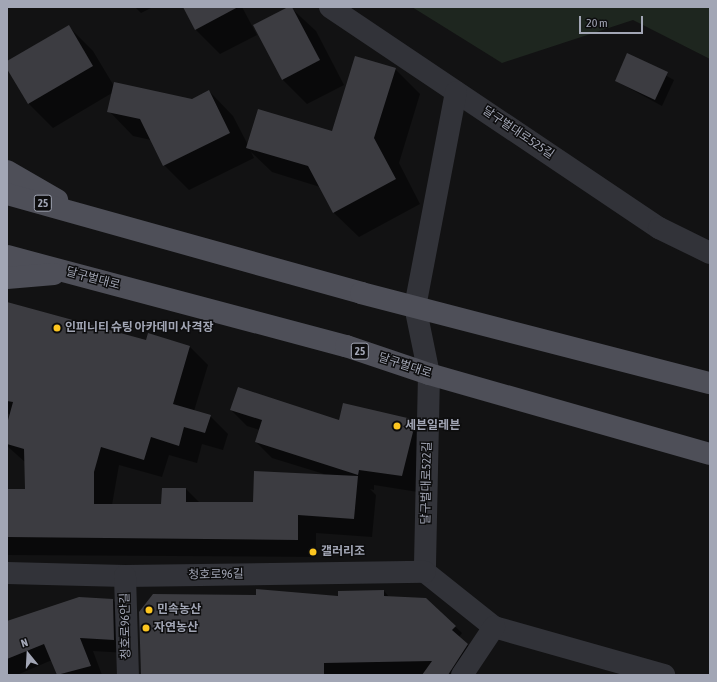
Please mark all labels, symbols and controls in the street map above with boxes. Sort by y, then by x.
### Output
scale bar [581,8,645,34]
text: 20 m [586,16,608,30]
street label: 달구벌대로525길 [480,104,556,162]
road number: 25 [33,194,53,212]
street label: 달구벌대로 [64,265,122,293]
place label: 인피니티 슈팅 아카데미 사격장 [65,321,213,335]
marker: 인피니티 슈팅 아카데미 사격장 [52,323,62,333]
road number: 25 [350,342,370,360]
street label: 달구벌대로 [377,351,433,381]
place label: 세븐일레븐 [405,419,460,433]
marker: 세븐일레븐 [392,421,402,431]
street label: 달구벌대로522길 [419,441,435,525]
place label: 갤러리조 [321,545,365,559]
marker: 갤러리조 [308,547,318,557]
street label: 청호로96길 [188,567,244,583]
street label: 청호로96안길 [118,593,134,659]
place label: 민속농산 [157,603,201,617]
marker: 민속농산 [144,605,154,615]
place label: 자연농산 [154,621,198,635]
marker: 자연농산 [141,623,151,633]
north arrow [8,634,48,674]
text: N [19,636,29,649]

